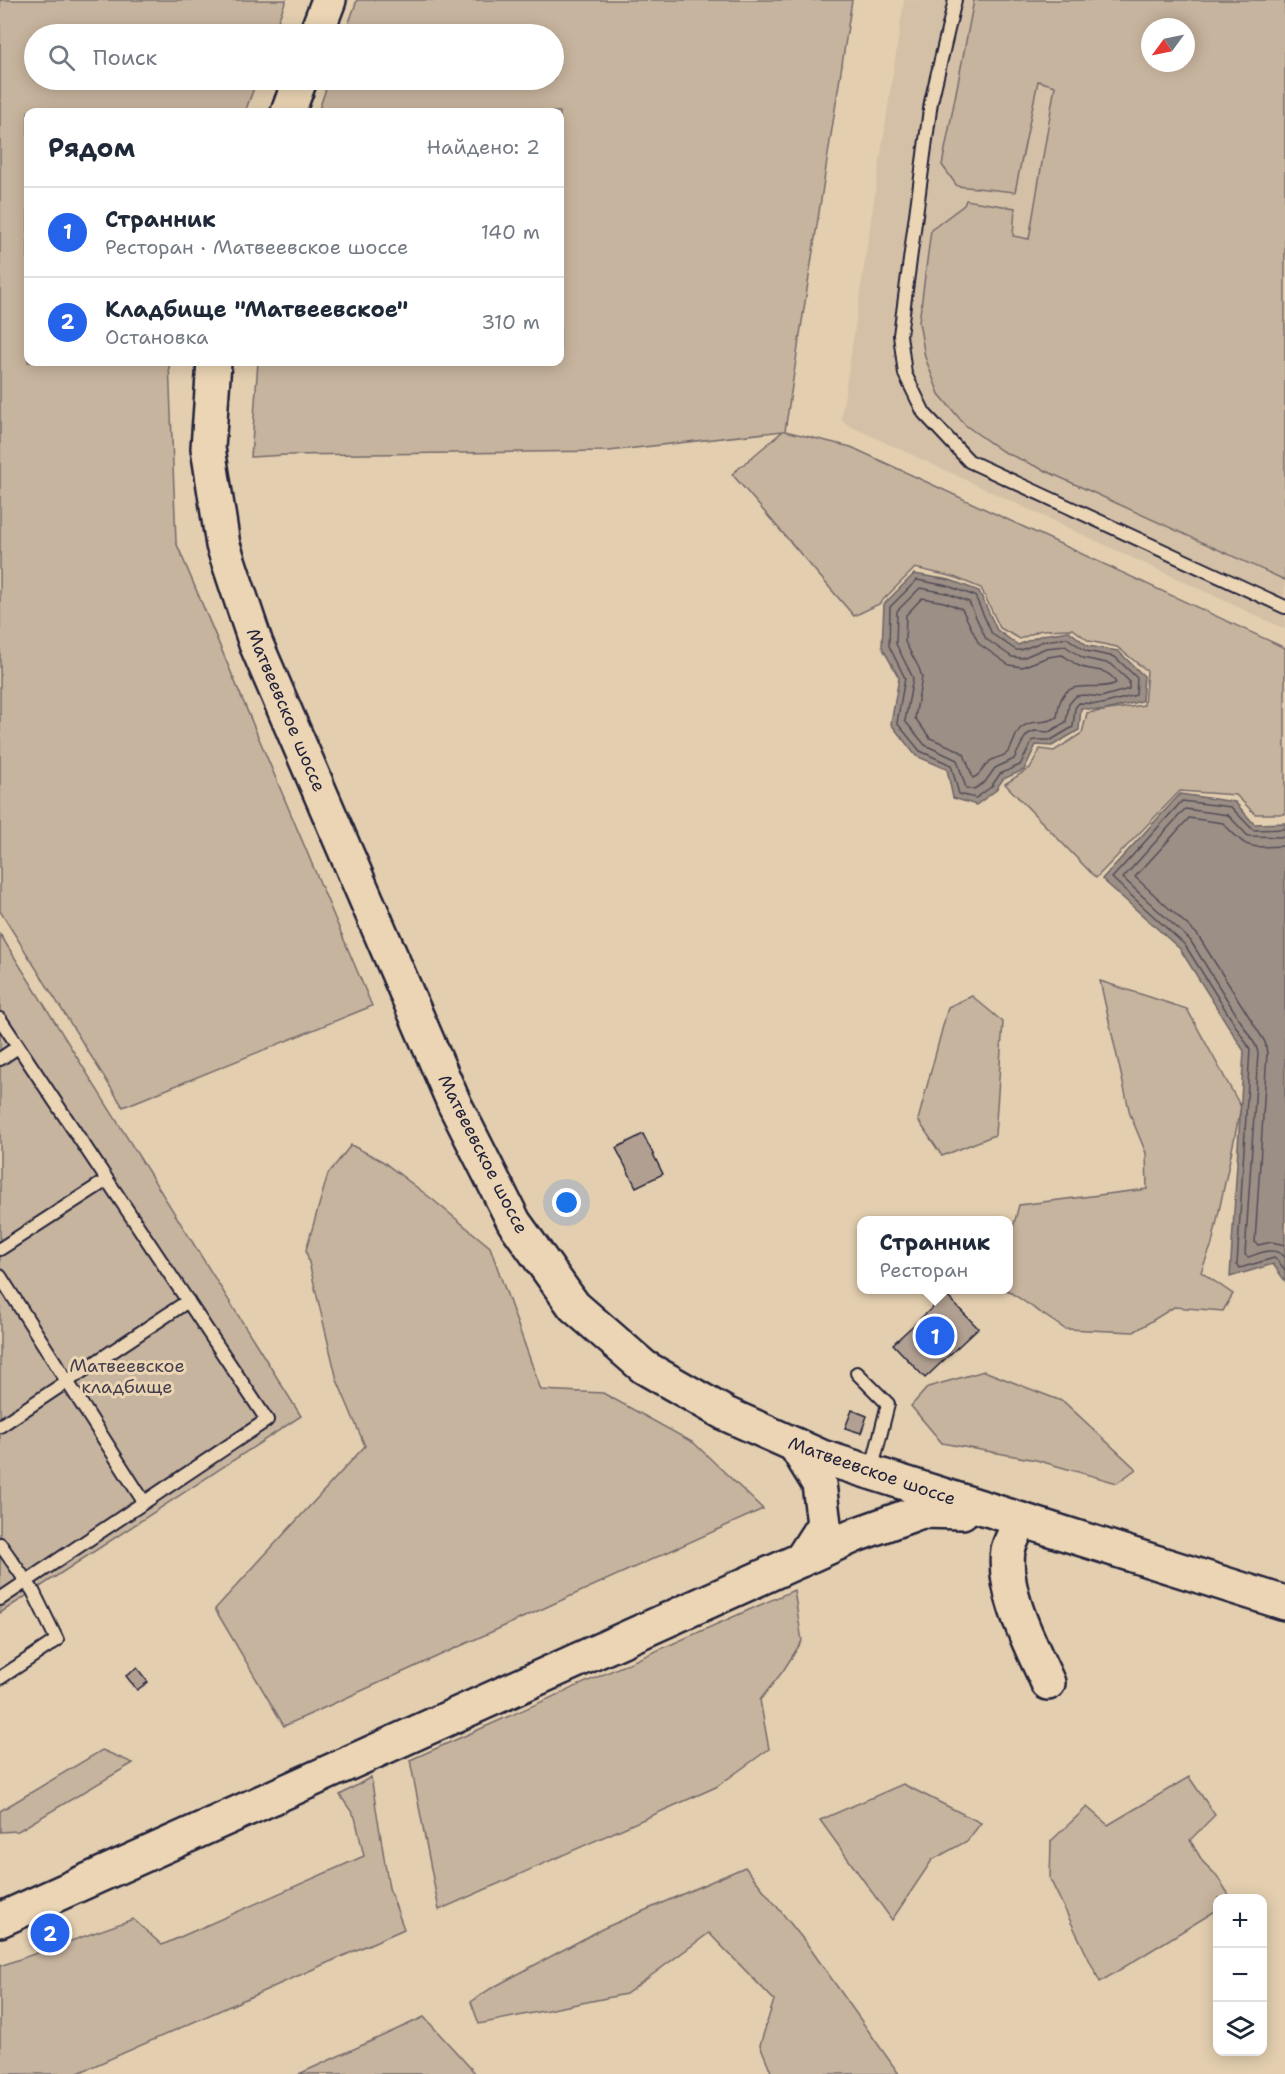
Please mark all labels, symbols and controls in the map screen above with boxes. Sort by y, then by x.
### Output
north arrow [1141,18,1195,72]
search box [24,24,564,90]
icon: search [45,41,78,74]
text: Поиск [93,43,157,72]
text: Рядом [48,130,135,165]
text: Найдено: 2 [427,134,540,160]
text: Странник [105,205,216,234]
text: 1 [63,219,72,245]
text: 140 m [481,219,540,245]
text: Ресторан · Матвеевское шоссе [105,234,408,260]
text: Кладбище "Матвеевское" [105,295,408,324]
text: 2 [61,309,75,335]
text: 310 m [481,309,540,335]
text: Остановка [105,324,209,350]
street label: Матвеевское шоссе [241,624,331,796]
street label: Матвеевское шоссе [432,1070,534,1238]
your location [552,1188,581,1217]
popup [857,1216,1013,1294]
text: Странник [880,1228,990,1257]
text: Ресторан [880,1257,968,1283]
pin: 1 [916,1314,954,1358]
park label: Матвеевское кладбище [69,1354,185,1399]
street label: Матвеевское шоссе [785,1431,959,1511]
map controls [1213,1894,1267,2056]
button: + [1213,1894,1267,1948]
pin: 2 [31,1910,70,1956]
button: − [1213,1948,1267,2002]
button: layers [1213,2002,1267,2056]

